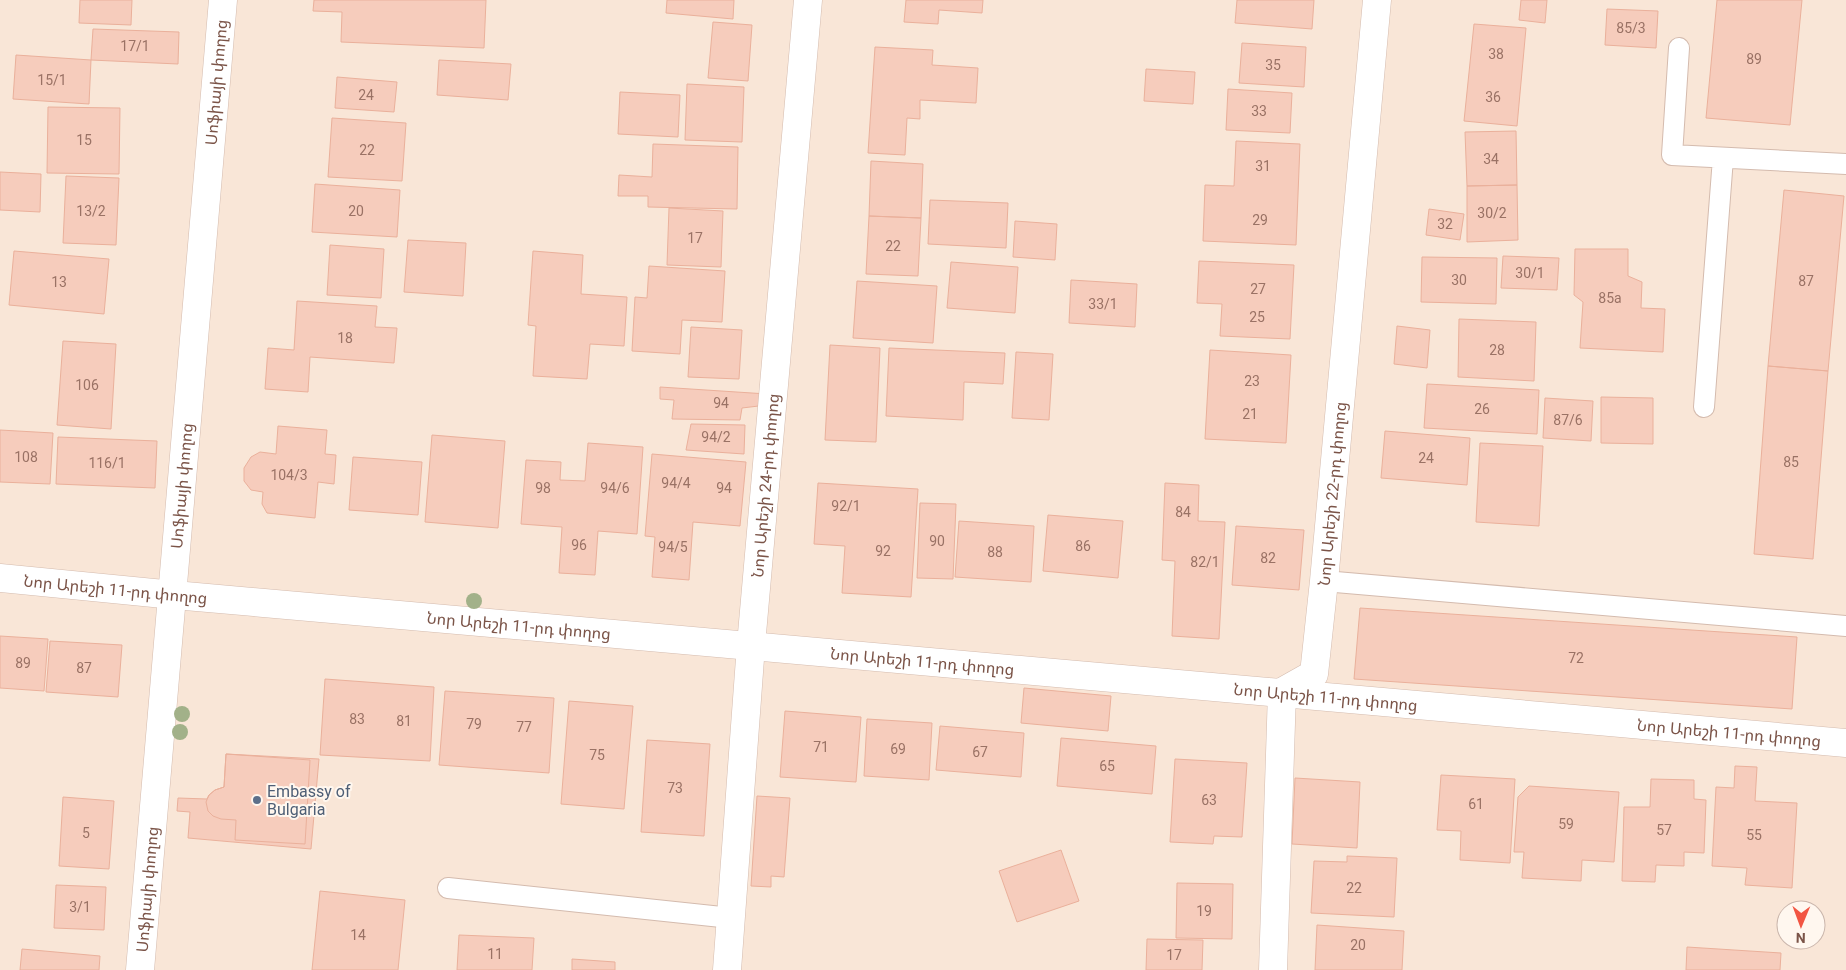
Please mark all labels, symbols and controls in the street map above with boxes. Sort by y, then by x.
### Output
street label: Սոֆիայի փողոց [201,19,231,146]
house number: 85/3 [1616,20,1646,36]
house number: 17/1 [120,38,150,54]
house number: 38 [1488,46,1504,62]
house number: 89 [1746,51,1762,67]
house number: 35 [1265,57,1281,73]
house number: 15/1 [37,72,67,88]
house number: 24 [358,87,374,103]
house number: 36 [1485,89,1501,105]
house number: 33 [1251,103,1267,119]
house number: 15 [76,132,92,148]
house number: 22 [359,142,375,158]
house number: 34 [1483,151,1499,167]
house number: 31 [1255,158,1271,174]
house number: 13/2 [76,203,106,219]
house number: 20 [348,203,364,219]
house number: 30/2 [1477,205,1507,221]
house number: 29 [1252,212,1268,228]
house number: 32 [1437,216,1453,232]
house number: 17 [687,230,703,246]
house number: 22 [885,238,901,254]
house number: 30/1 [1515,265,1545,281]
house number: 30 [1451,272,1467,288]
house number: 87 [1798,273,1814,289]
house number: 13 [51,274,67,290]
house number: 27 [1250,281,1266,297]
house number: 85a [1598,290,1622,306]
house number: 33/1 [1088,296,1118,312]
house number: 25 [1249,309,1265,325]
house number: 18 [337,330,353,346]
house number: 28 [1489,342,1505,358]
house number: 23 [1244,373,1260,389]
house number: 106 [75,377,99,393]
street label: Նոր Արեշի 24-րդ փողոց [747,393,783,578]
house number: 94 [713,395,729,411]
street label: Նոր Արեշի 22-րդ փողոց [1314,401,1350,587]
house number: 26 [1474,401,1490,417]
house number: 21 [1242,406,1258,422]
house number: 87/6 [1553,412,1583,428]
street label: Սոֆիայի փողոց [167,422,196,550]
house number: 94/2 [701,429,731,445]
house number: 108 [14,449,38,465]
house number: 24 [1418,450,1434,466]
house number: 85 [1783,454,1799,470]
house number: 116/1 [88,455,126,471]
house number: 104/3 [270,467,308,483]
house number: 94/4 [661,475,691,491]
house number: 98 [535,480,551,496]
house number: 94/6 [600,480,630,496]
house number: 94 [716,480,732,496]
house number: 92/1 [831,498,861,514]
house number: 84 [1175,504,1191,520]
house number: 90 [929,533,945,549]
house number: 96 [571,537,587,553]
house number: 86 [1075,538,1091,554]
house number: 94/5 [658,539,688,555]
house number: 92 [875,543,891,559]
house number: 88 [987,544,1003,560]
house number: 82 [1260,550,1276,566]
house number: 82/1 [1190,554,1220,570]
street label: Նոր Արեշի 11-րդ փողոց [23,571,208,607]
street label: Նոր Արեշի 11-րդ փողոց [426,608,612,643]
street label: Նոր Արեշի 11-րդ փողոց [829,644,1015,679]
house number: 72 [1568,650,1584,666]
house number: 89 [15,655,31,671]
house number: 87 [76,660,92,676]
street label: Նոր Արեշի 11-րդ փողոց [1233,679,1419,715]
house number: 83 [349,711,365,727]
house number: 81 [396,713,412,729]
street label: Նոր Արեշի 11-րդ փողոց [1636,715,1822,750]
house number: 79 [466,716,482,732]
house number: 77 [516,719,532,735]
house number: 71 [813,739,829,755]
house number: 69 [890,741,906,757]
house number: 67 [972,744,988,760]
house number: 75 [589,747,605,763]
house number: 65 [1099,758,1115,774]
house number: 73 [667,780,683,796]
place label: Embassy of Bulgaria [267,782,351,819]
house number: 63 [1201,792,1217,808]
marker: Embassy of Bulgaria [251,794,263,806]
house number: 61 [1468,796,1484,812]
house number: 59 [1558,816,1574,832]
house number: 57 [1656,822,1672,838]
house number: 5 [82,825,90,841]
street label: Սոֆիայի փողոց [132,826,162,953]
house number: 55 [1746,827,1762,843]
house number: 22 [1346,880,1362,896]
house number: 3/1 [69,899,91,915]
north arrow [1776,900,1826,950]
house number: 19 [1196,903,1212,919]
house number: 14 [350,927,366,943]
text: N [1796,930,1806,946]
house number: 20 [1350,937,1366,953]
house number: 11 [487,946,503,962]
house number: 17 [1166,947,1182,963]

